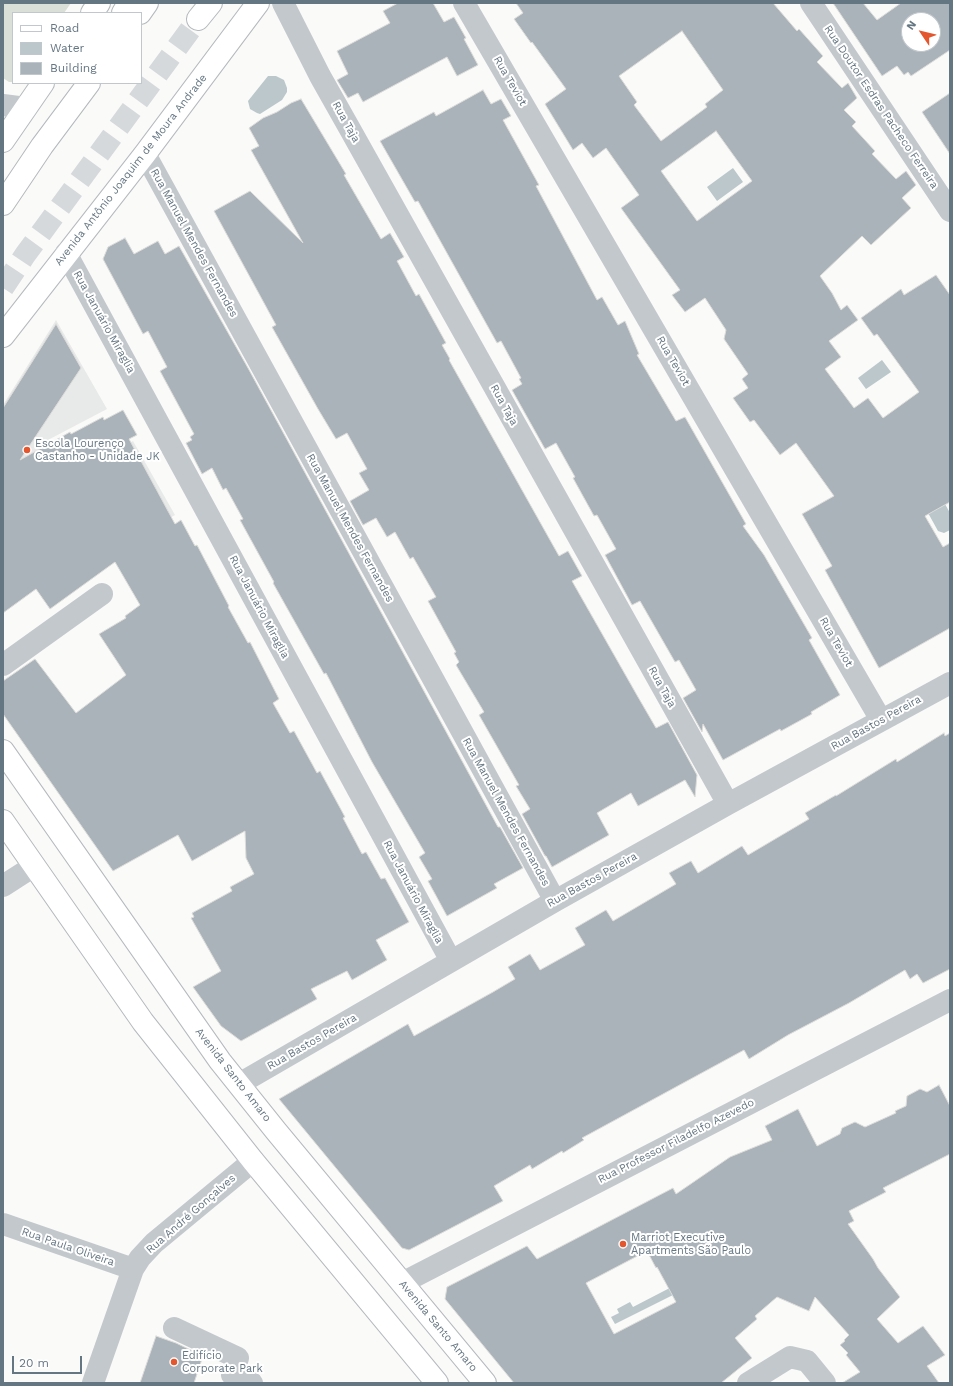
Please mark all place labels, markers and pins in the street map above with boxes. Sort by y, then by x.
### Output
place label: Escola Lourenço Castanho - Unidade JK [35,437,160,463]
marker: Escola Lourenço Castanho - Unidade JK [22,445,32,455]
place label: Marriot Executive Apartments São Paulo [631,1231,751,1257]
marker: Marriot Executive Apartments São Paulo [618,1239,628,1249]
place label: Edifício Corporate Park [182,1349,263,1375]
marker: Edifício Corporate Park [169,1357,179,1367]

